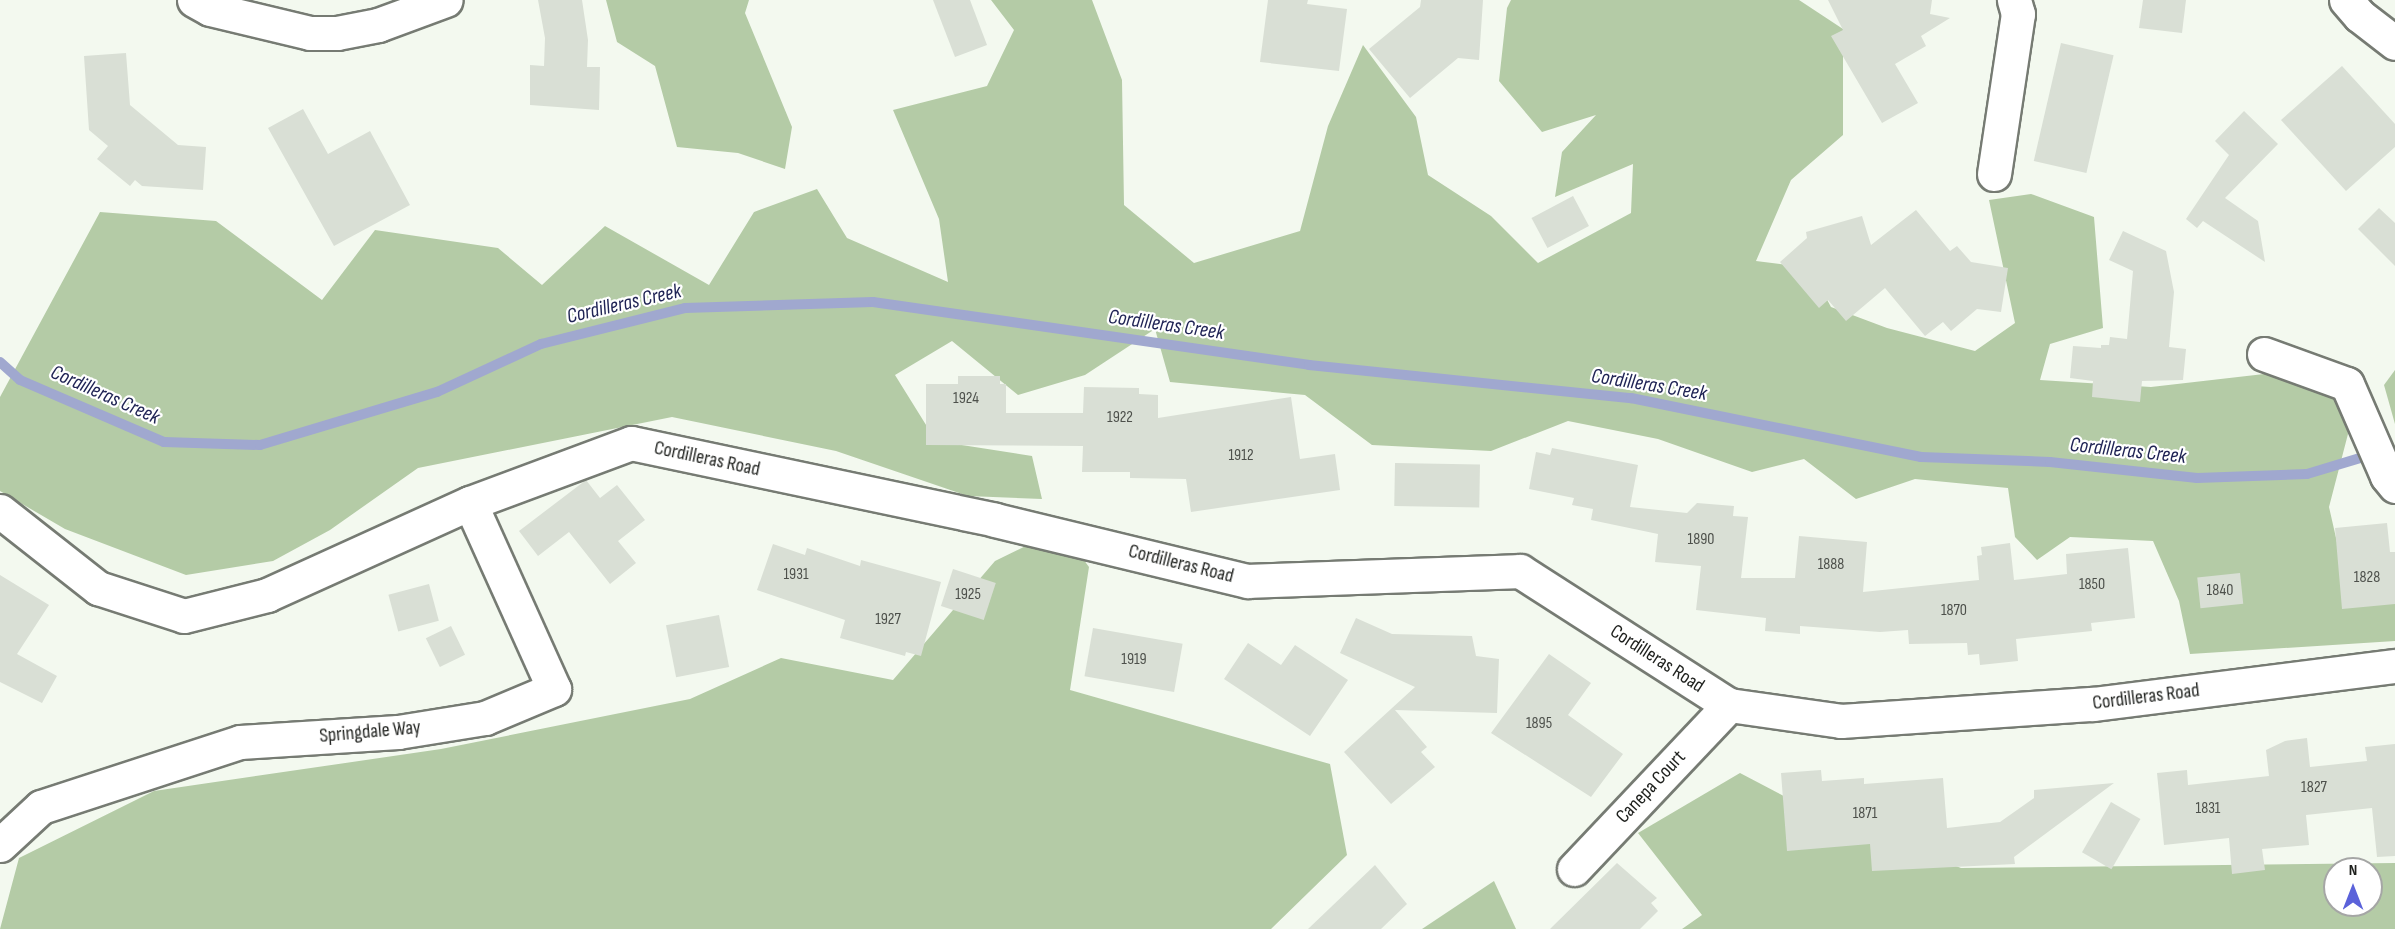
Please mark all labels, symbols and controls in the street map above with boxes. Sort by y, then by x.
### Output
water label: Cordilleras Creek [564,279,684,329]
water label: Cordilleras Creek [1106,304,1226,346]
water label: Cordilleras Creek [47,360,163,430]
water label: Cordilleras Creek [1589,363,1709,407]
house number: 1924 [953,389,979,409]
house number: 1922 [1107,408,1133,428]
water label: Cordilleras Creek [2069,432,2187,470]
street label: Cordilleras Road [652,436,762,482]
house number: 1912 [1228,446,1254,466]
house number: 1890 [1688,530,1714,550]
street label: Cordilleras Road [1126,539,1236,589]
house number: 1888 [1818,555,1844,575]
house number: 1931 [784,565,808,585]
house number: 1828 [2354,568,2380,588]
house number: 1850 [2079,575,2105,595]
house number: 1840 [2207,581,2233,601]
house number: 1925 [955,585,981,605]
house number: 1870 [1941,601,1967,621]
house number: 1927 [875,610,901,630]
street label: Cordilleras Road [1605,620,1709,698]
house number: 1919 [1121,650,1147,670]
street label: Cordilleras Road [2091,679,2201,715]
house number: 1895 [1526,714,1552,734]
street label: Springdale Way [318,716,422,748]
street label: Canepa Court [1611,746,1691,828]
house number: 1827 [2301,778,2327,798]
house number: 1831 [2196,799,2220,819]
house number: 1871 [1853,804,1877,824]
north arrow [2323,857,2383,917]
text: N [2349,861,2357,880]

